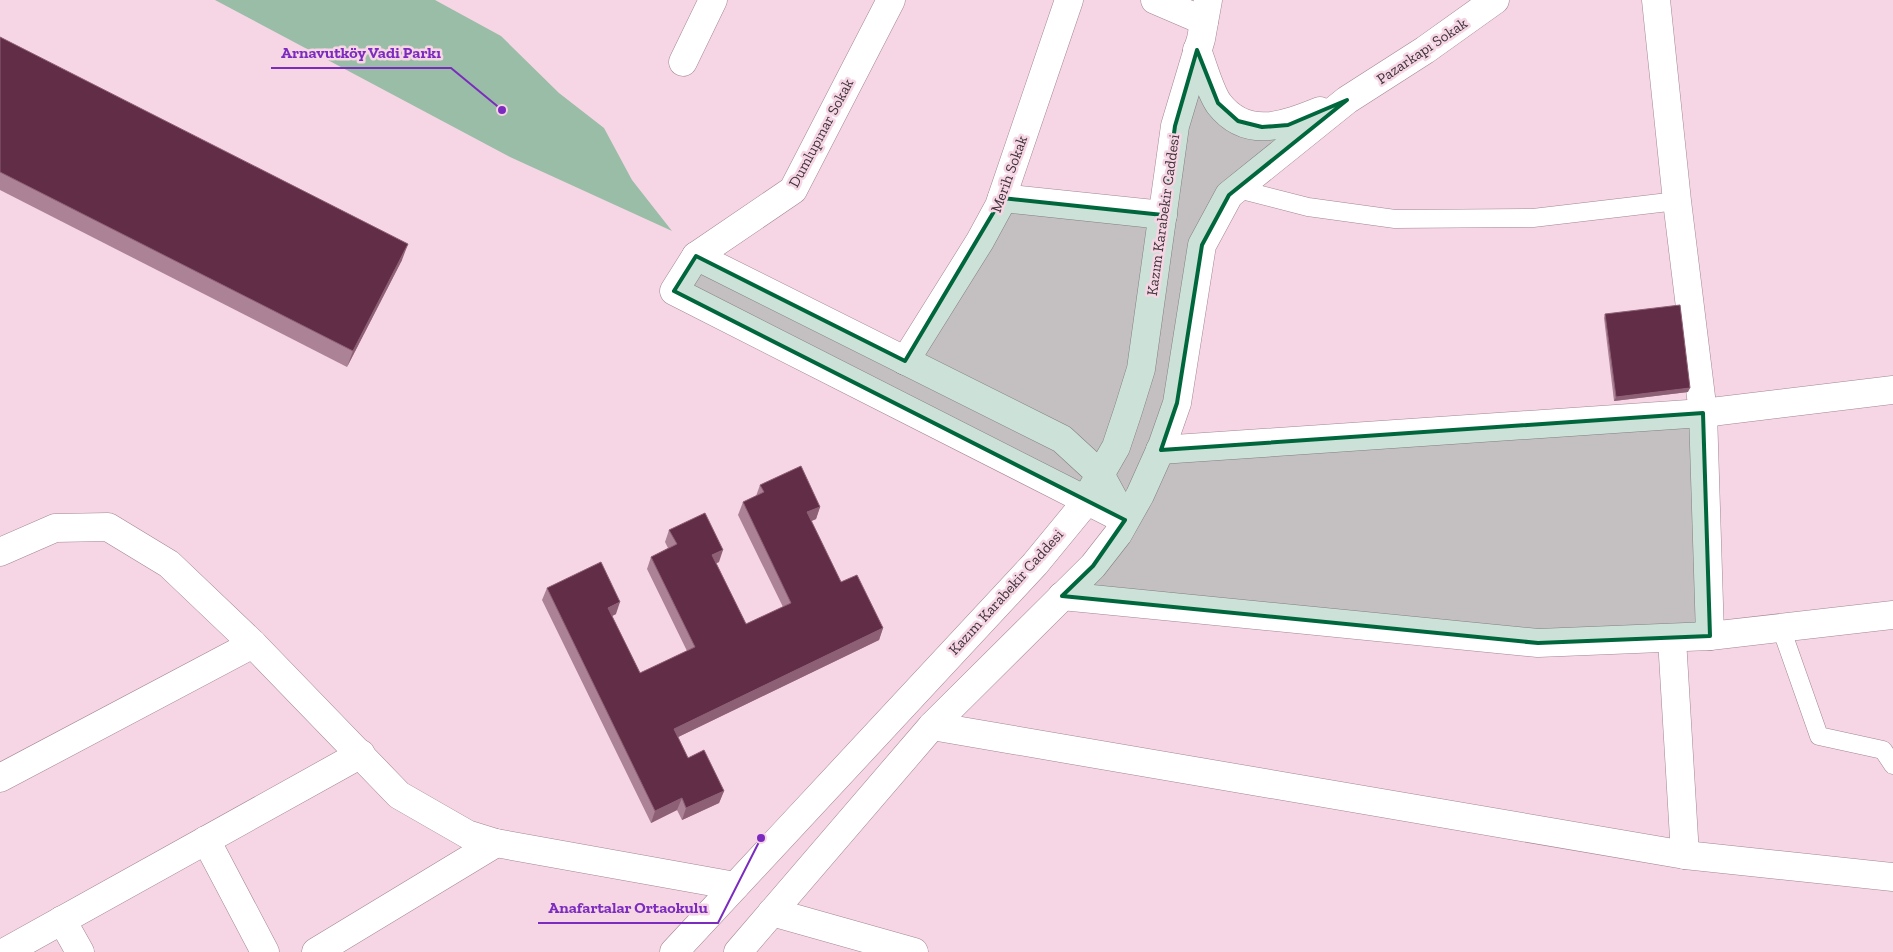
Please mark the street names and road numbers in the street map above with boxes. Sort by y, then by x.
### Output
street label: Pazarkapı Sokak [1373,14,1471,88]
street label: Dumlupınar Sokak [785,75,857,190]
street label: Merih Sokak [987,133,1031,215]
street label: Kazım Karabekir Caddesi [1143,133,1183,297]
street label: Kazım Karabekir Caddesi [945,526,1067,658]

